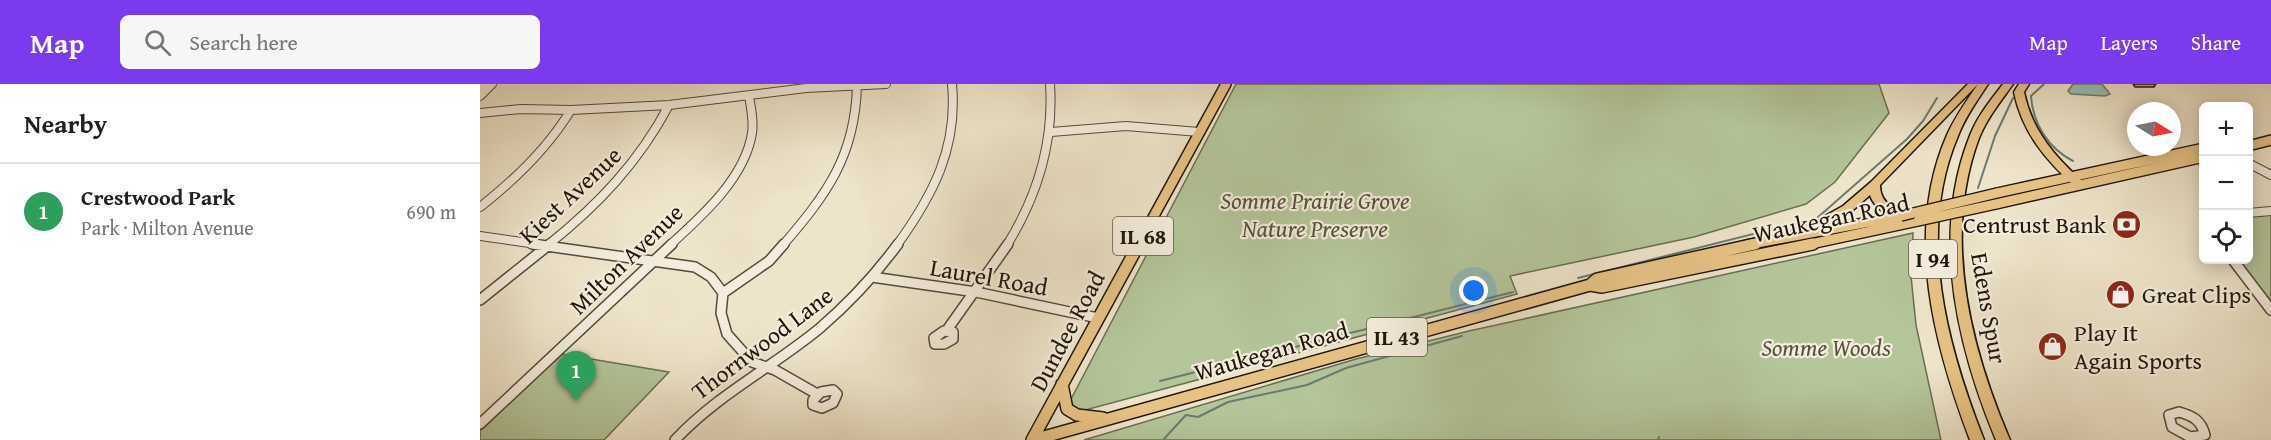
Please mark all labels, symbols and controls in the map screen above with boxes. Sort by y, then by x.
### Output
search box [120,15,540,69]
text: Map [30,22,84,63]
icon: search [141,26,174,59]
text: Search here [189,26,298,58]
text: Map [2029,27,2068,58]
text: Layers [2101,27,2158,58]
text: Share [2191,27,2241,58]
north arrow [2127,102,2181,156]
map controls [2199,102,2253,264]
button: + [2199,102,2253,156]
text: Nearby [24,104,107,143]
street label: Kiest Avenue [511,138,629,252]
button: − [2199,156,2253,210]
text: Crestwood Park [81,181,235,213]
park label: Somme Prairie Grove Nature Preserve [1220,183,1410,246]
street label: Waukegan Road [1750,184,1913,252]
street label: Milton Avenue [561,196,691,322]
text: 1 [38,197,49,226]
text: 690 m [406,197,456,226]
place label: Centrust Bank [1963,207,2107,242]
bank icon: Centrust Bank [2111,208,2143,240]
button: locate [2199,210,2253,264]
text: Park · Milton Avenue [81,213,254,242]
road number: IL 68 [1113,217,1173,255]
road number: I 94 [1909,240,1957,278]
street label: Laurel Road [927,249,1051,305]
street label: Edens Spur [1962,250,2016,366]
street label: Dundee Road [1021,264,1113,397]
your location [1459,276,1488,305]
place label: Great Clips [2142,277,2251,312]
street label: Thornwood Lane [684,278,840,408]
shop icon: Great Clips [2105,278,2137,310]
street label: Waukegan Road [1190,312,1352,390]
place label: Play It Again Sports [2074,315,2202,378]
road number: IL 43 [1367,318,1427,356]
park label: Somme Woods [1761,330,1891,365]
shop icon: Play It Again Sports [2037,330,2069,362]
pin: 1 [556,352,596,401]

